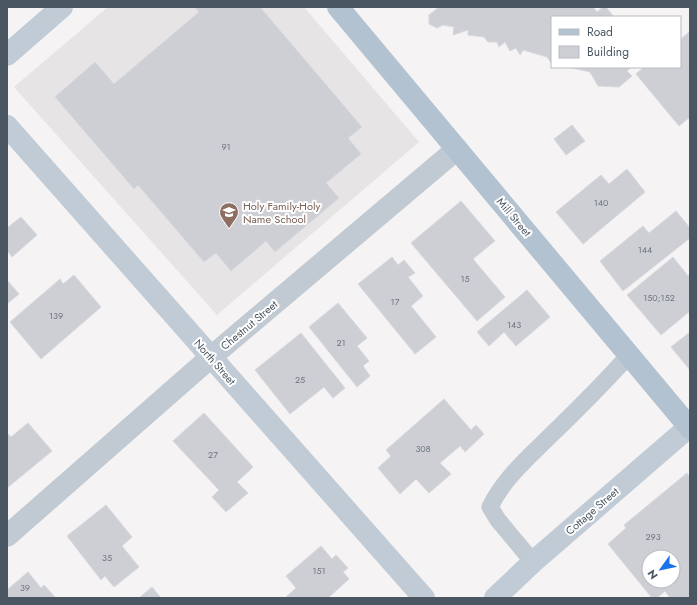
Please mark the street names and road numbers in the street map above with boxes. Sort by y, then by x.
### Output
street label: Mill Street [493,194,535,240]
street label: Chestnut Street [217,296,281,354]
street label: North Street [191,336,240,389]
street label: Cottage Street [562,483,622,539]

